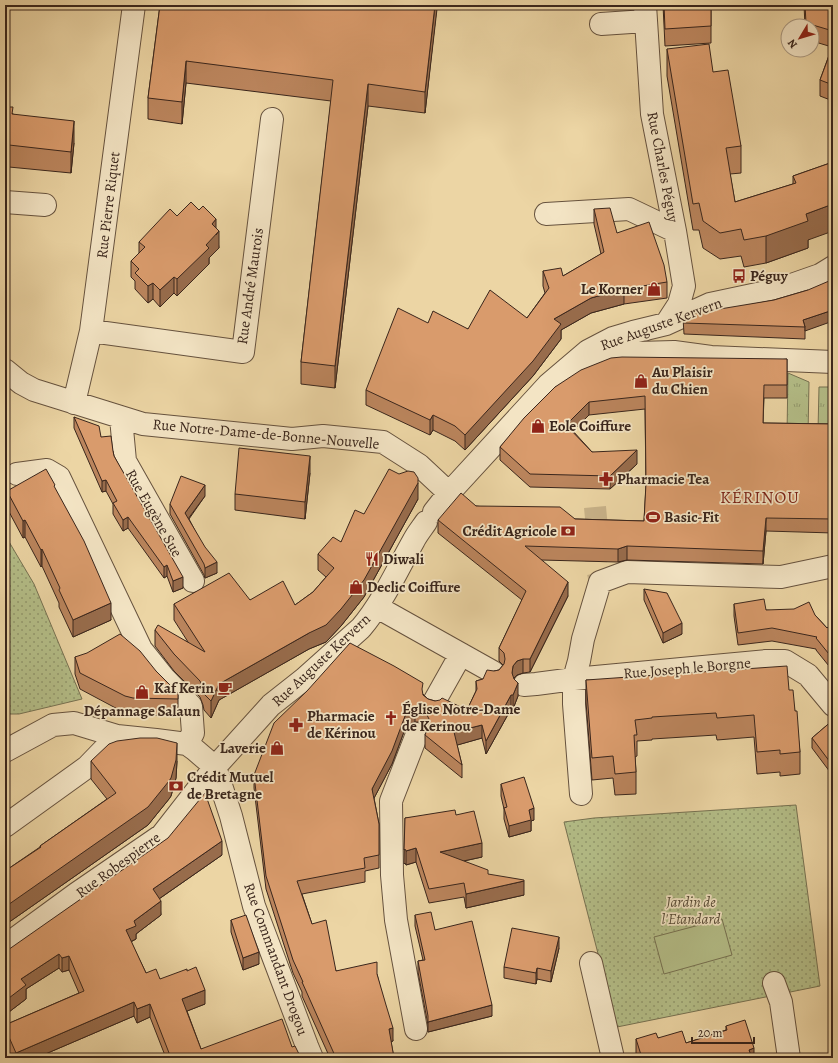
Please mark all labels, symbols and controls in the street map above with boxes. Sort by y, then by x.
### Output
north arrow [780,18,820,58]
text: N [784,36,801,52]
street label: Rue Charles Péguy [642,110,684,224]
street label: Rue Pierre Riquet [92,150,124,260]
street label: Rue André Maurois [232,226,268,346]
place label: Péguy [750,266,789,286]
bus stop icon: Péguy [731,268,747,284]
place label: Le Korner [581,279,643,299]
shop icon: Le Korner [646,281,662,297]
street label: Rue Auguste Kervern [597,293,725,355]
place label: Au Plaisir du Chien [651,362,713,399]
shop icon: Au Plaisir du Chien [633,373,649,389]
street label: Rue Notre-Dame-de-Bonne-Nouvelle [152,414,380,454]
place label: Eole Coiffure [549,416,631,436]
shop icon: Eole Coiffure [530,418,546,434]
street label: Rue Eugène Sue [121,466,187,561]
place label: Pharmacie Tea [617,469,710,489]
pharmacy icon: Pharmacie Tea [598,471,614,487]
district label: KÉRINOU [720,486,800,509]
place label: Basic-Fit [664,507,719,527]
sports icon: Basic-Fit [645,509,661,525]
place label: Crédit Agricole [463,521,557,541]
bank icon: Crédit Agricole [560,523,576,539]
place label: Diwali [383,549,425,569]
restaurant icon: Diwali [364,551,380,567]
place label: Declic Coiffure [367,577,460,597]
shop icon: Declic Coiffure [348,579,364,595]
street label: Rue Auguste Kervern [267,609,375,711]
street label: Rue Joseph le Borgne [622,652,752,684]
place label: Kaf Kerin [154,678,215,698]
cafe icon: Kaf Kerin [217,680,233,696]
shop icon: Dépannage Salaun [134,684,150,700]
place label: Église Notre-Dame de Kerinou [402,699,520,736]
place label: Dépannage Salaun [84,701,201,721]
place label: Pharmacie de Kérinou [307,706,377,743]
church icon: Église Notre-Dame de Kerinou [383,710,399,726]
pharmacy icon: Pharmacie de Kérinou [288,717,304,733]
place label: Laverie [220,738,266,758]
shop icon: Laverie [269,740,285,756]
place label: Crédit Mutuel de Bretagne [187,767,274,804]
bank icon: Crédit Mutuel de Bretagne [168,778,184,794]
street label: Rue Robespierre [72,827,165,902]
street label: Rue Commandant Drogou [239,880,313,1039]
park label: Jardin de l'Etandard [662,892,721,929]
scale bar [692,1019,754,1045]
text: 20 m [698,1025,722,1041]

